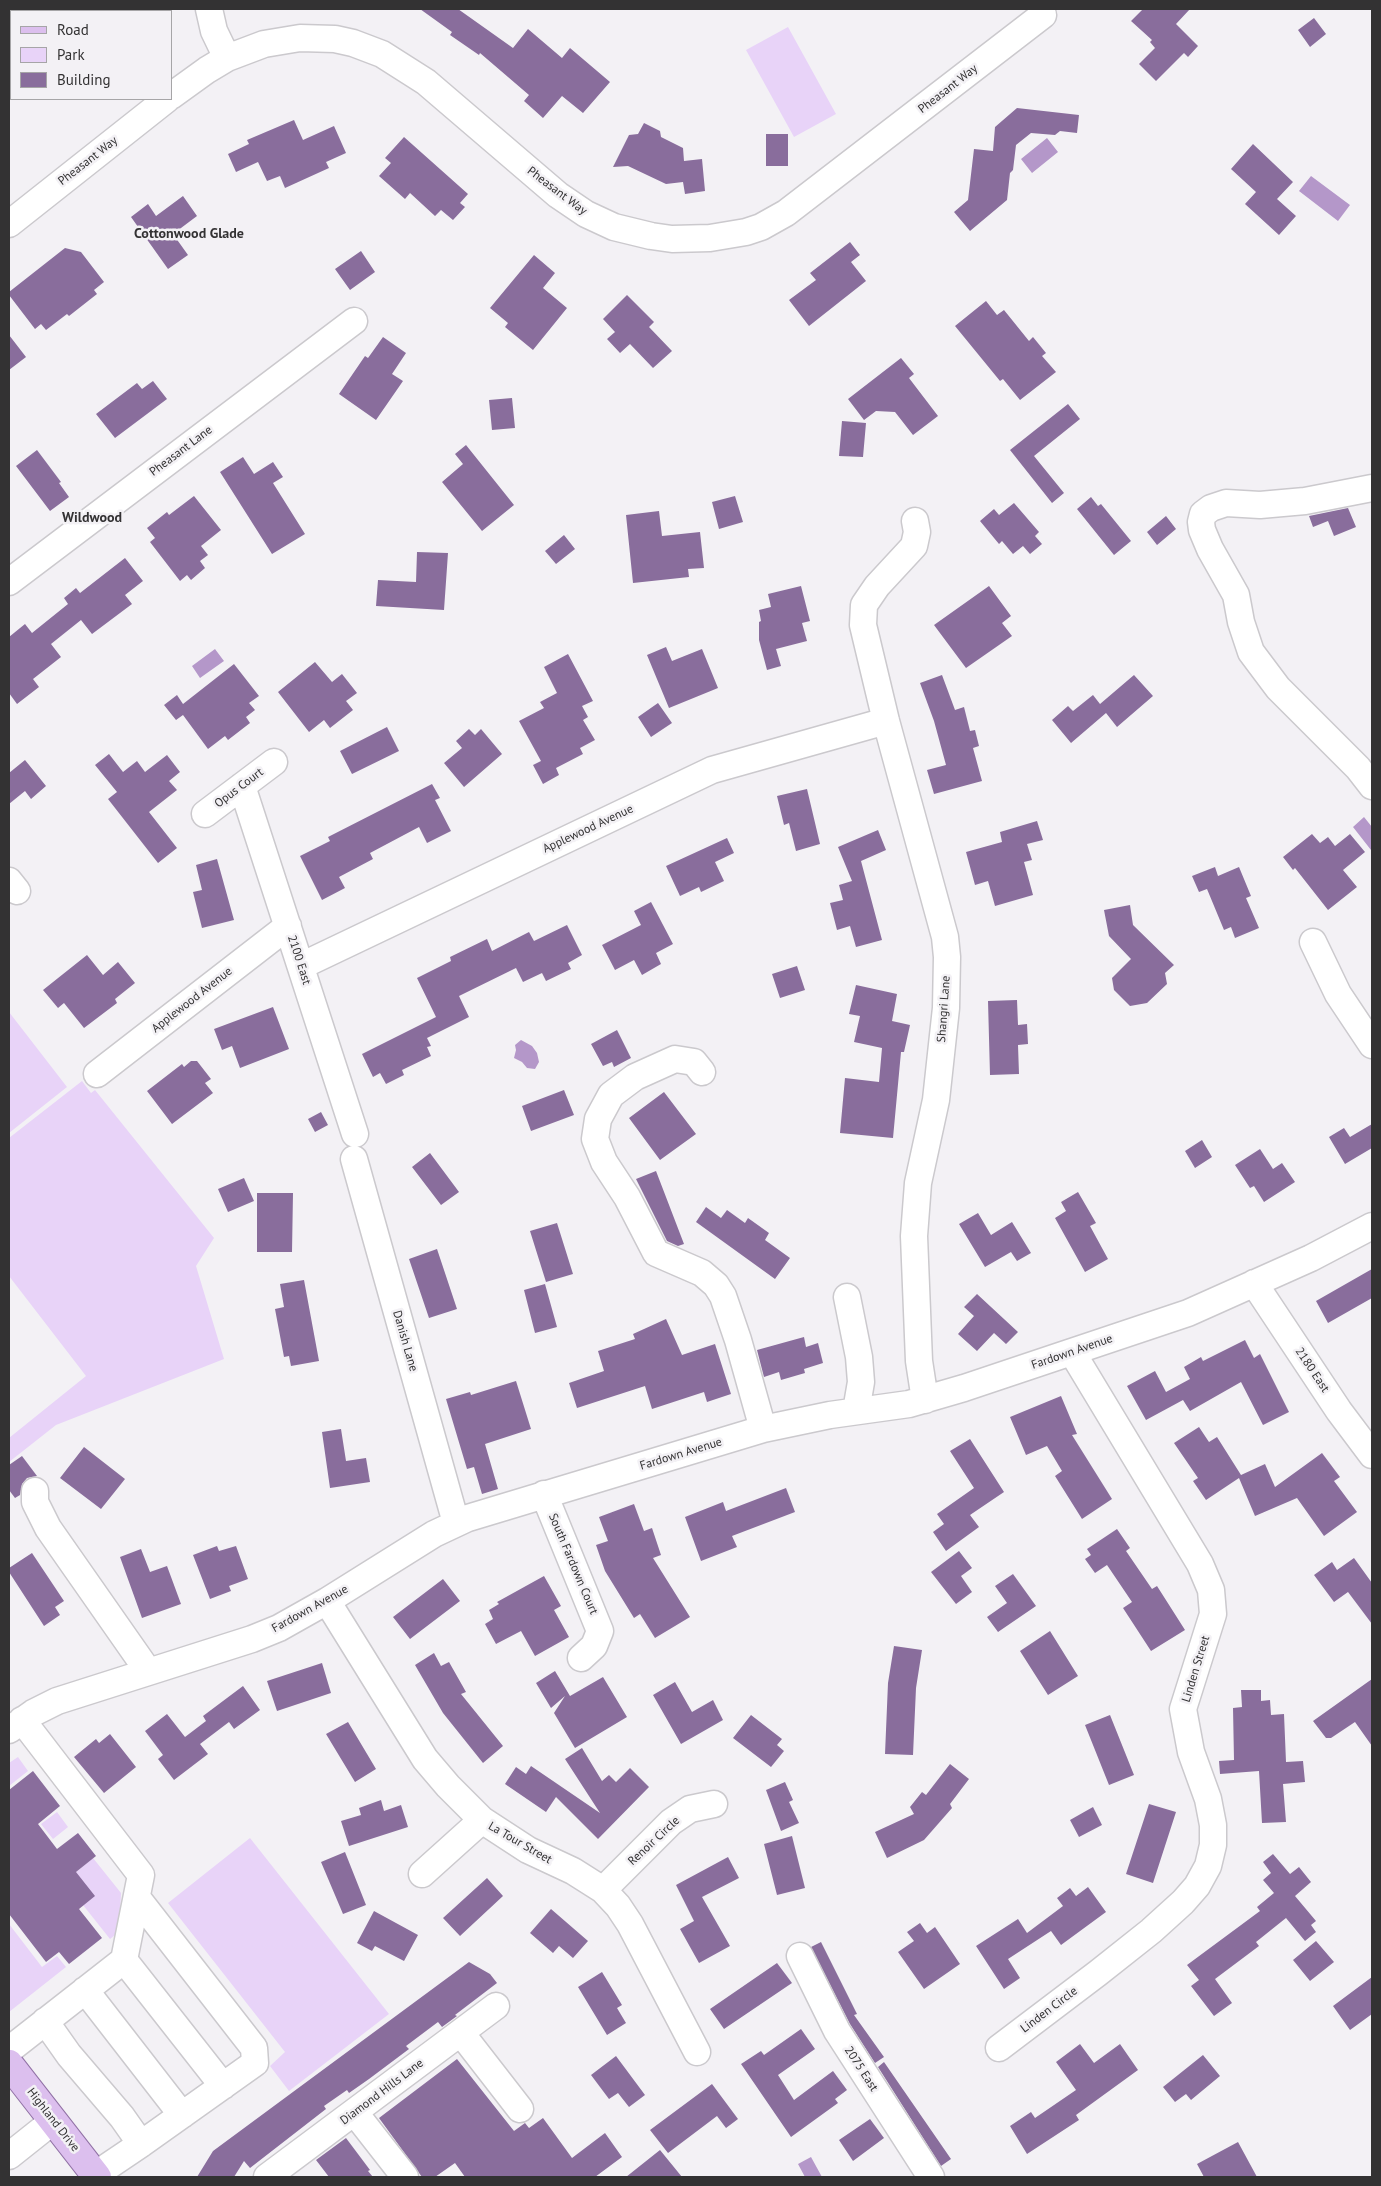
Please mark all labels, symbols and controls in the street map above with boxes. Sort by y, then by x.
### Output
legend [10,10,172,100]
text: Road [57,20,89,39]
text: Park [57,45,85,64]
street label: Pheasant Way [916,61,980,117]
text: Building [57,70,111,89]
street label: Pheasant Way [56,133,120,189]
street label: Pheasant Way [524,164,590,218]
district label: Cottonwood Glade [134,226,244,242]
street label: Pheasant Lane [147,423,215,479]
district label: Wildwood [62,510,122,526]
street label: Opus Court [212,765,266,811]
street label: Applewood Avenue [540,802,636,856]
street label: 2100 East [284,934,314,986]
street label: Applewood Avenue [149,964,235,1036]
street label: Shangri Lane [934,975,954,1043]
street label: Danish Lane [389,1309,421,1373]
street label: Fardown Avenue [1029,1331,1115,1373]
street label: 2180 East [1292,1345,1332,1395]
street label: Fardown Avenue [638,1435,724,1473]
street label: South Fardown Court [545,1511,601,1617]
street label: Fardown Avenue [269,1582,351,1636]
street label: Linden Street [1179,1634,1213,1704]
street label: Renoir Circle [625,1813,683,1869]
street label: La Tour Street [486,1819,554,1867]
street label: Linden Circle [1018,1984,1080,2036]
street label: 2075 East [841,2044,881,2094]
street label: Diamond Hills Lane [338,2056,426,2128]
street label: Highland Drive [24,2085,82,2155]

